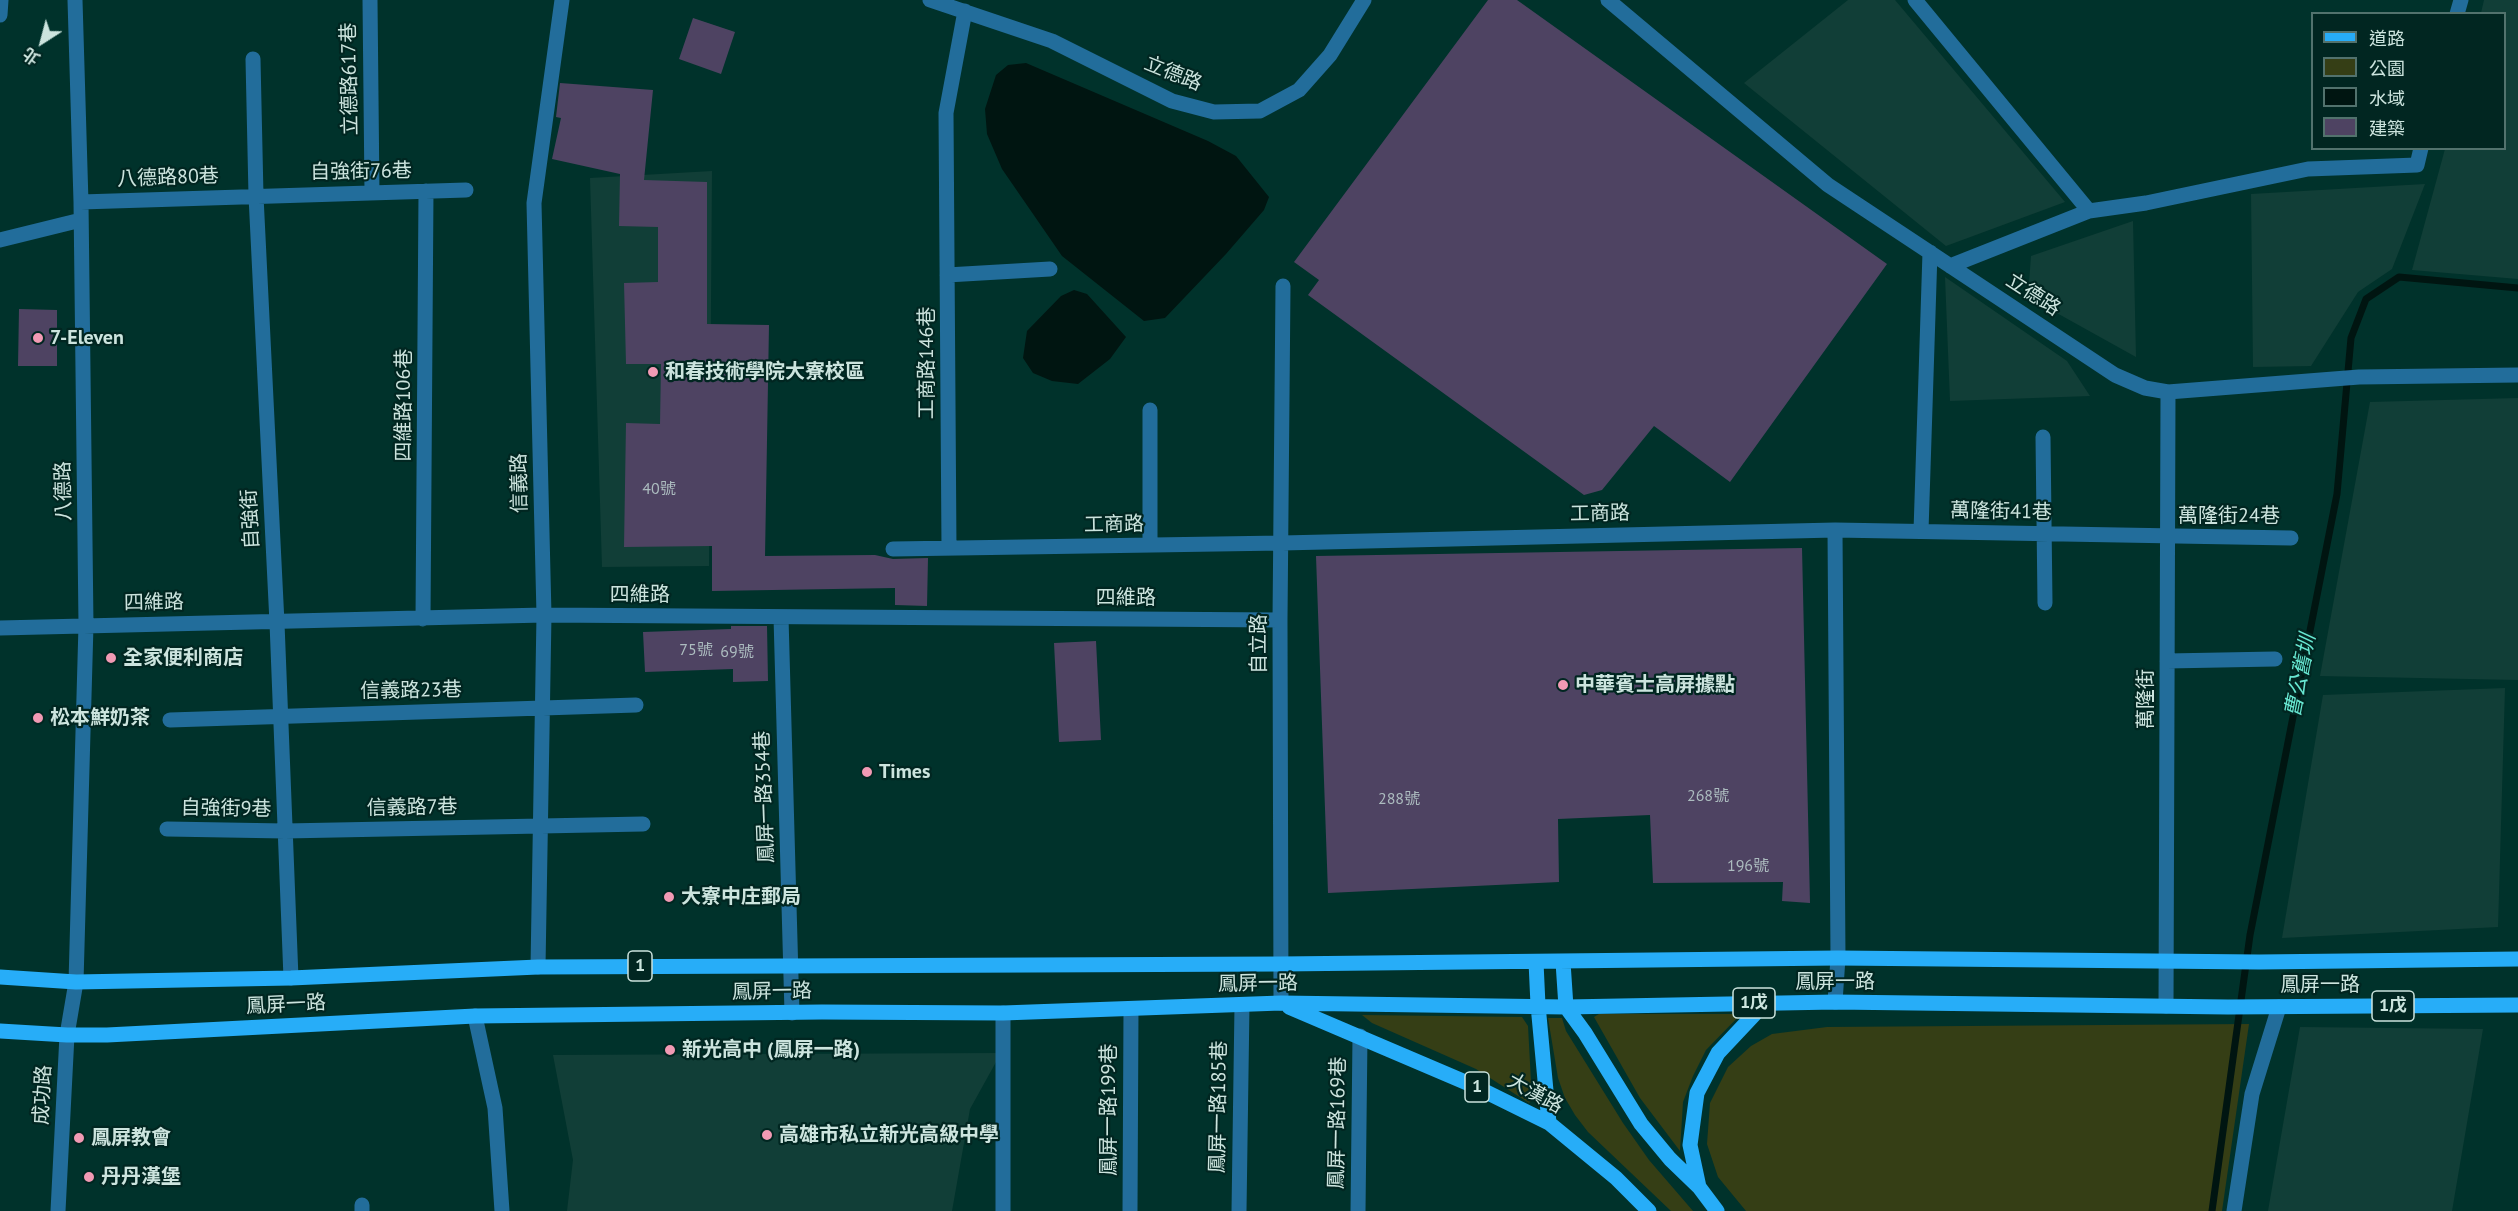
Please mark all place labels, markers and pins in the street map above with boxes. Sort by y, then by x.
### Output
place label: 7-Eleven [50,326,124,350]
marker: 7-Eleven [31,331,45,345]
place label: 和春技術學院大寮校區 [665,360,865,384]
marker: 和春技術學院大寮校區 [646,365,660,379]
place label: 全家便利商店 [123,646,243,670]
marker: 全家便利商店 [104,651,118,665]
place label: 中華賓士高屏據點 [1575,673,1735,697]
marker: 中華賓士高屏據點 [1556,678,1570,692]
place label: 松本鮮奶茶 [50,706,150,730]
marker: 松本鮮奶茶 [31,711,45,725]
place label: Times [879,760,930,784]
marker: Times [860,765,874,779]
place label: 大寮中庄郵局 [681,885,801,909]
marker: 大寮中庄郵局 [662,890,676,904]
place label: 新光高中 (鳳屏一路) [682,1038,860,1062]
marker: 新光高中 (鳳屏一路) [663,1043,677,1057]
place label: 高雄市私立新光高級中學 [779,1123,999,1147]
place label: 鳳屏教會 [91,1126,171,1150]
marker: 高雄市私立新光高級中學 [760,1128,774,1142]
marker: 鳳屏教會 [72,1131,86,1145]
place label: 丹丹漢堡 [101,1165,181,1189]
marker: 丹丹漢堡 [82,1170,96,1184]

